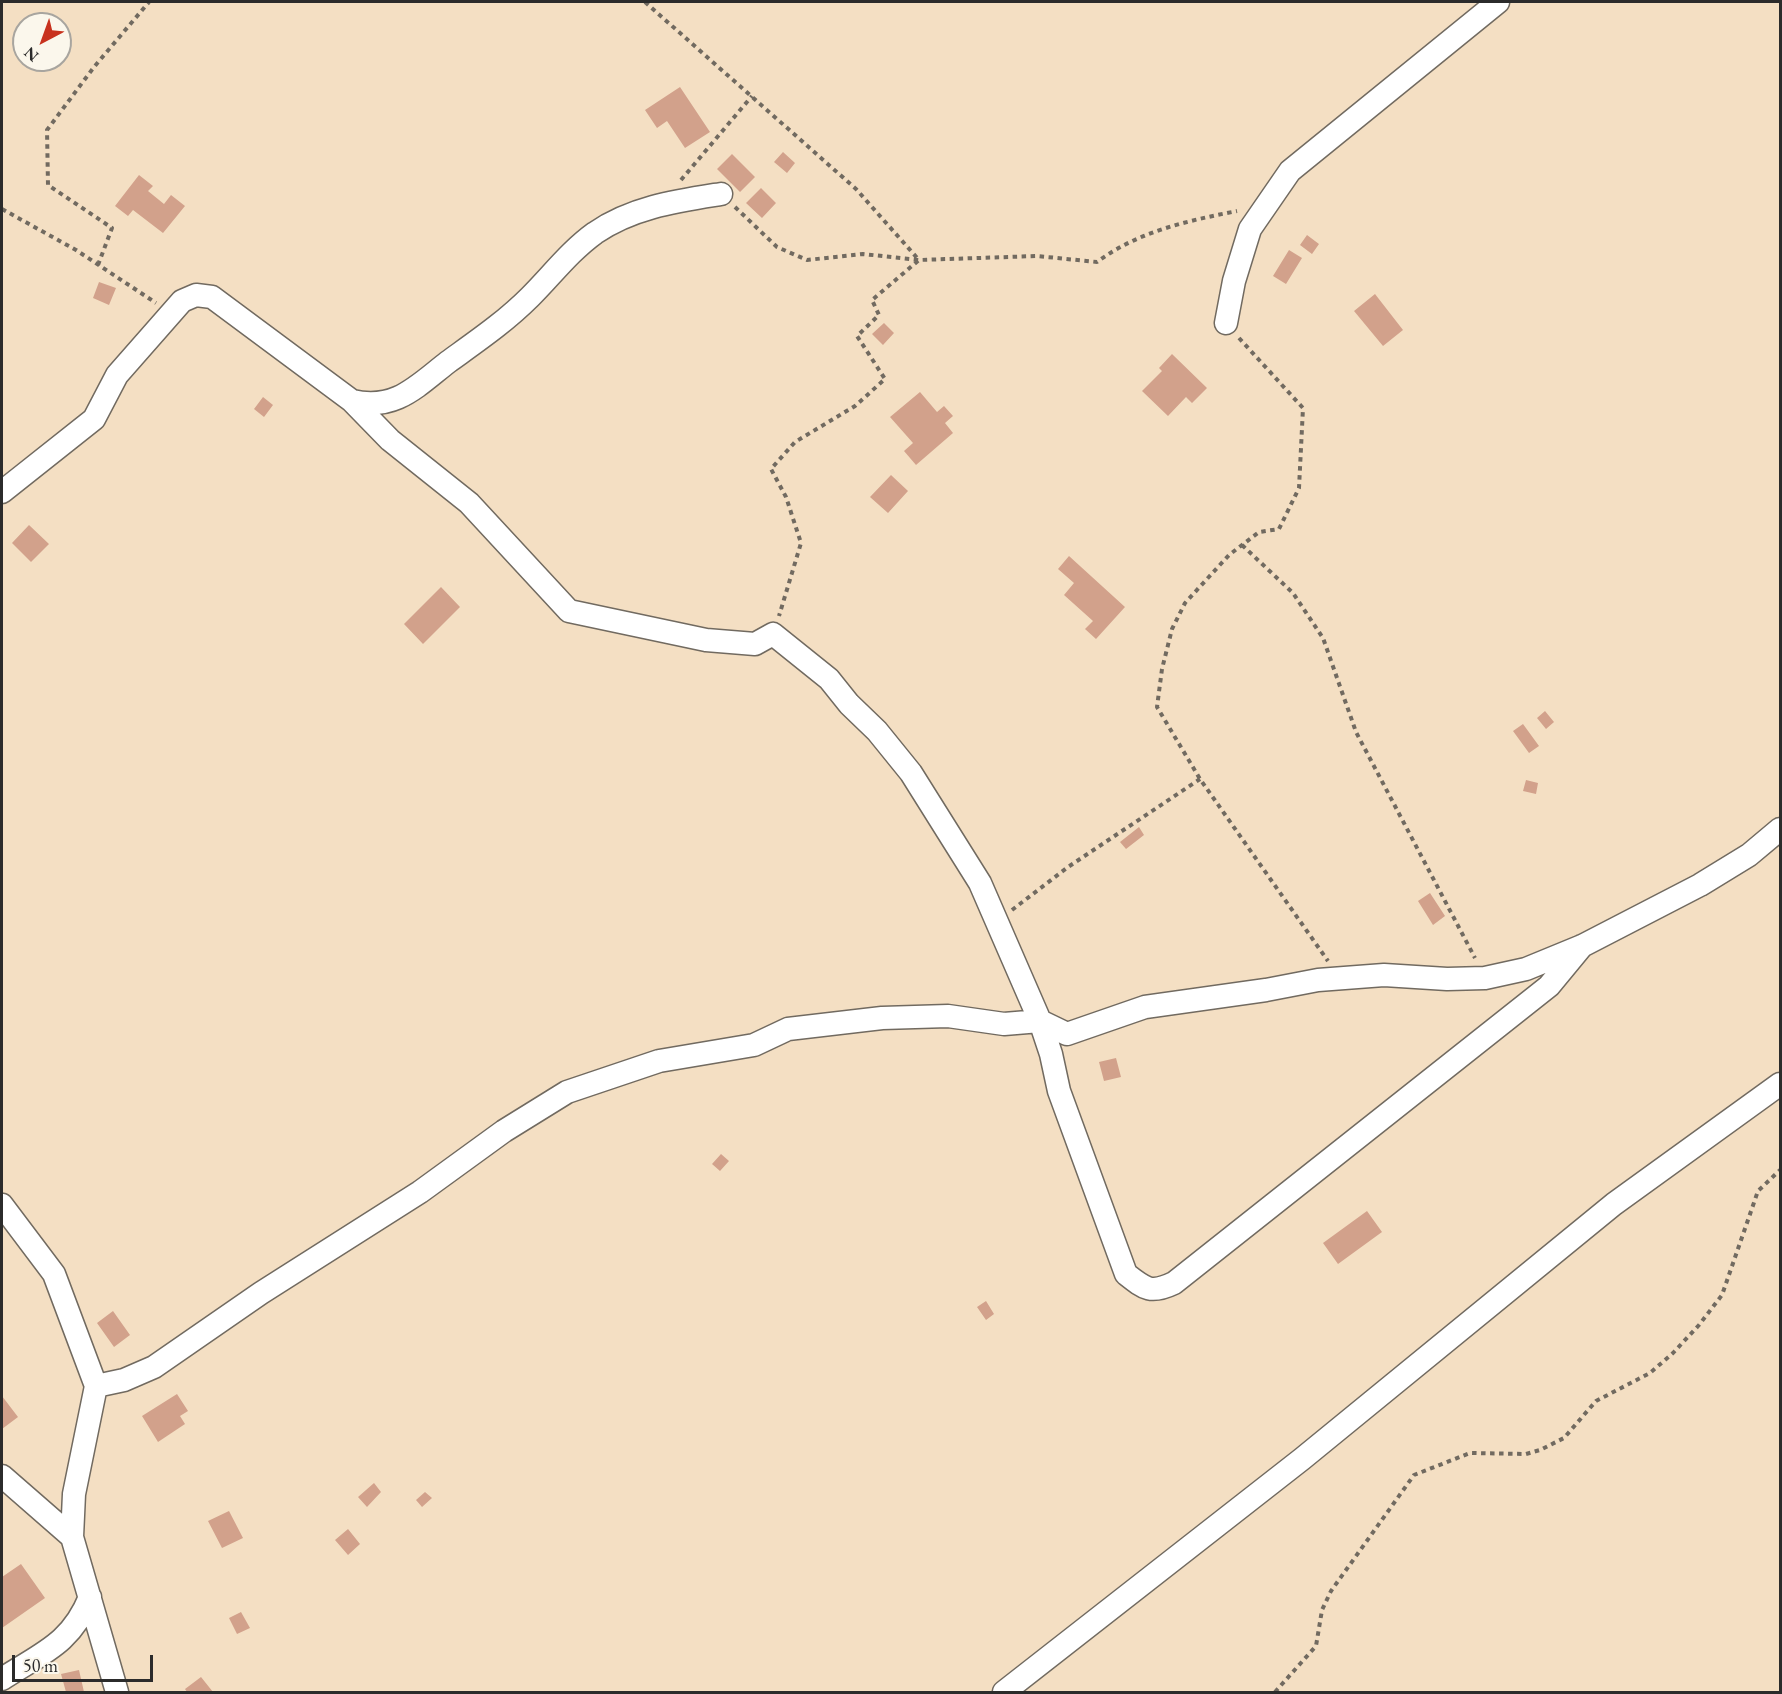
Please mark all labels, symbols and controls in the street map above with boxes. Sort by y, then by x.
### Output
north arrow [12,12,72,72]
text: N [19,42,43,67]
scale bar [15,1643,156,1681]
text: 50 m [23,1654,58,1677]

